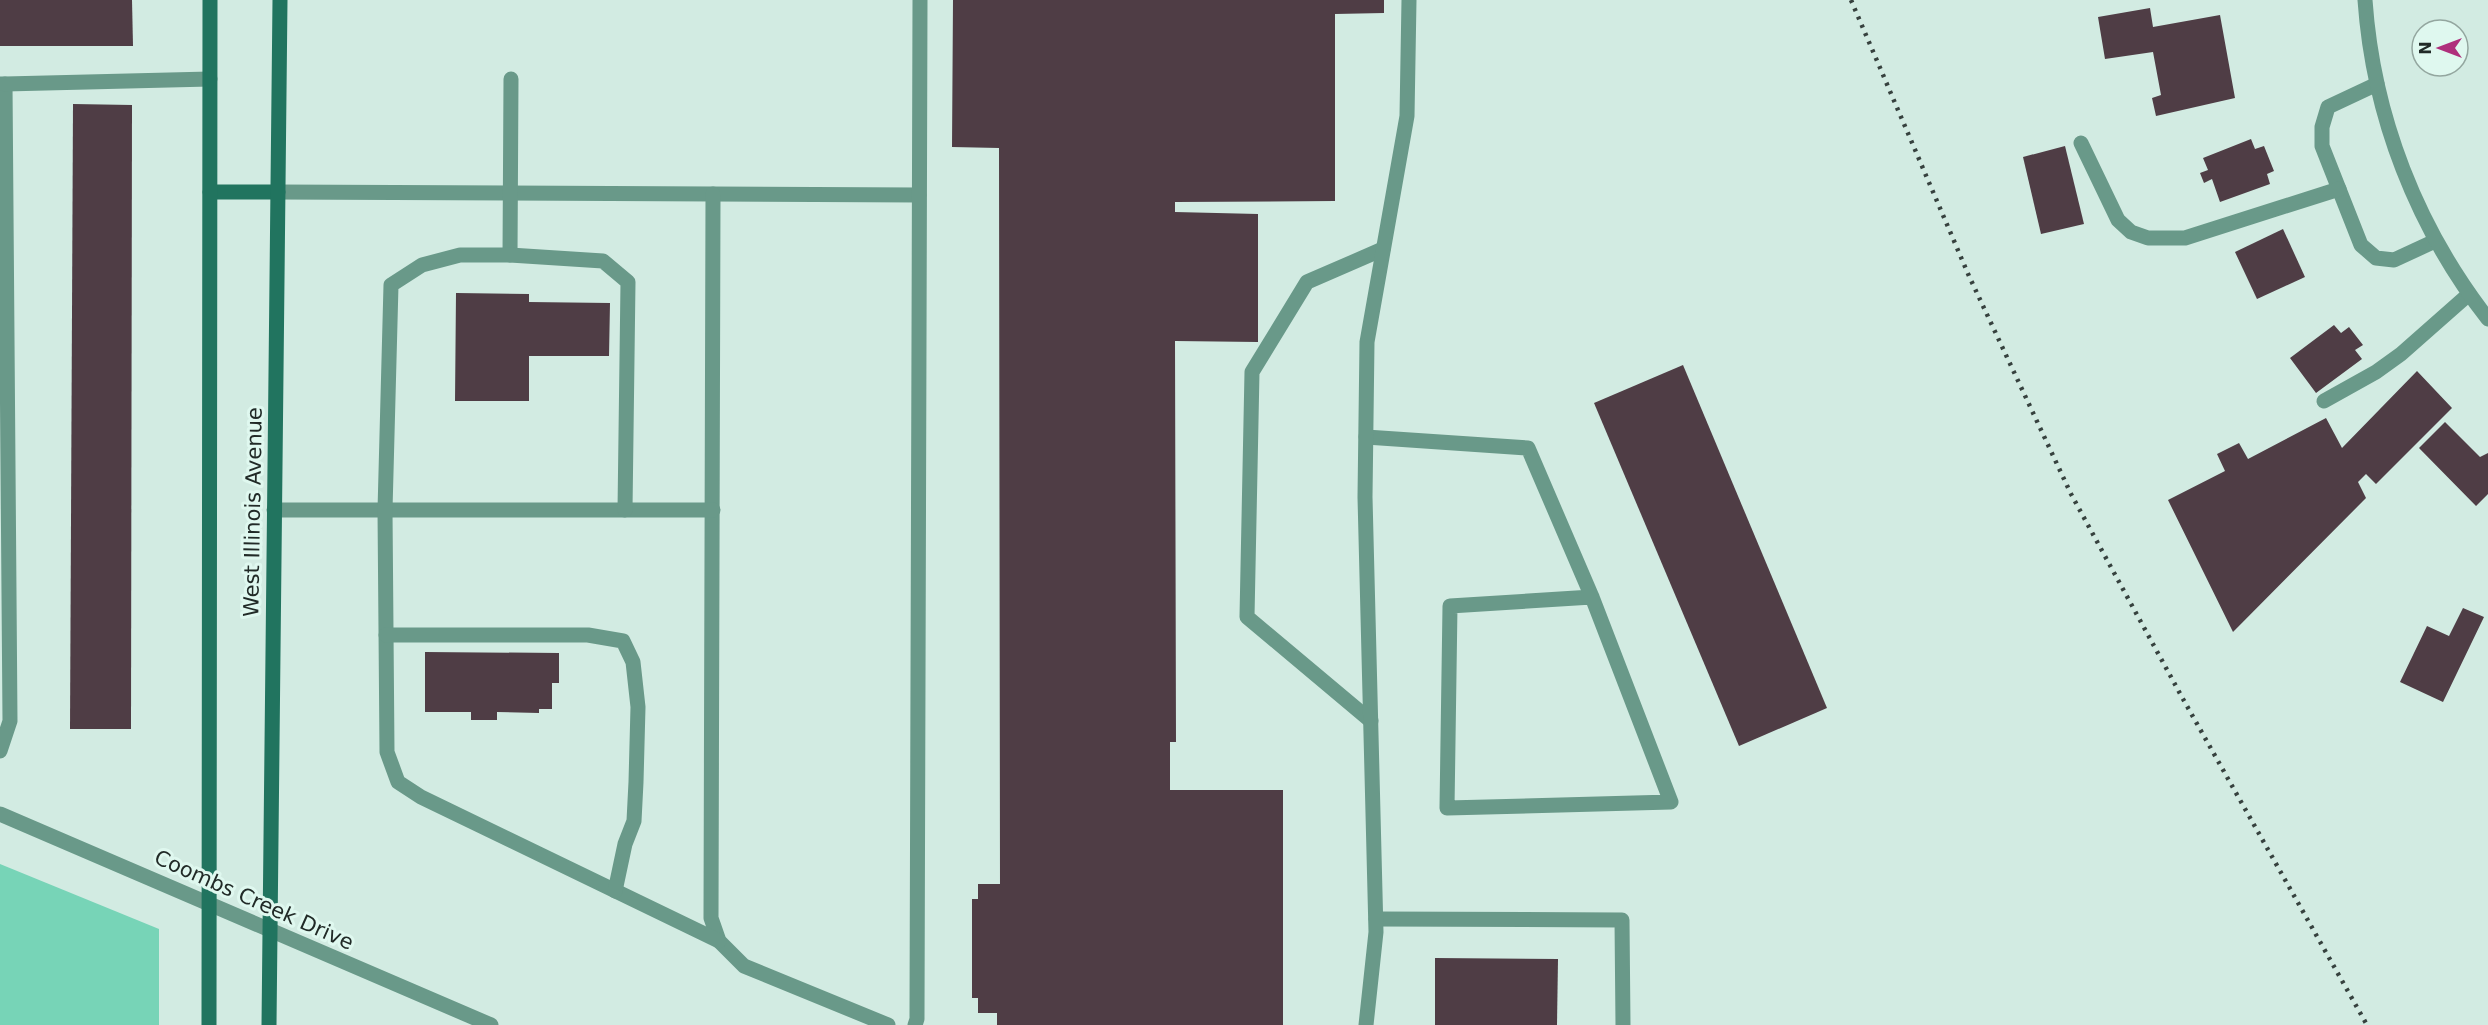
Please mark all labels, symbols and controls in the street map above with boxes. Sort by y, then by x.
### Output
north arrow [2410,18,2470,78]
text: N [2416,41,2435,55]
street label: West Illinois Avenue [239,407,267,617]
street label: Coombs Creek Drive [151,845,357,955]

